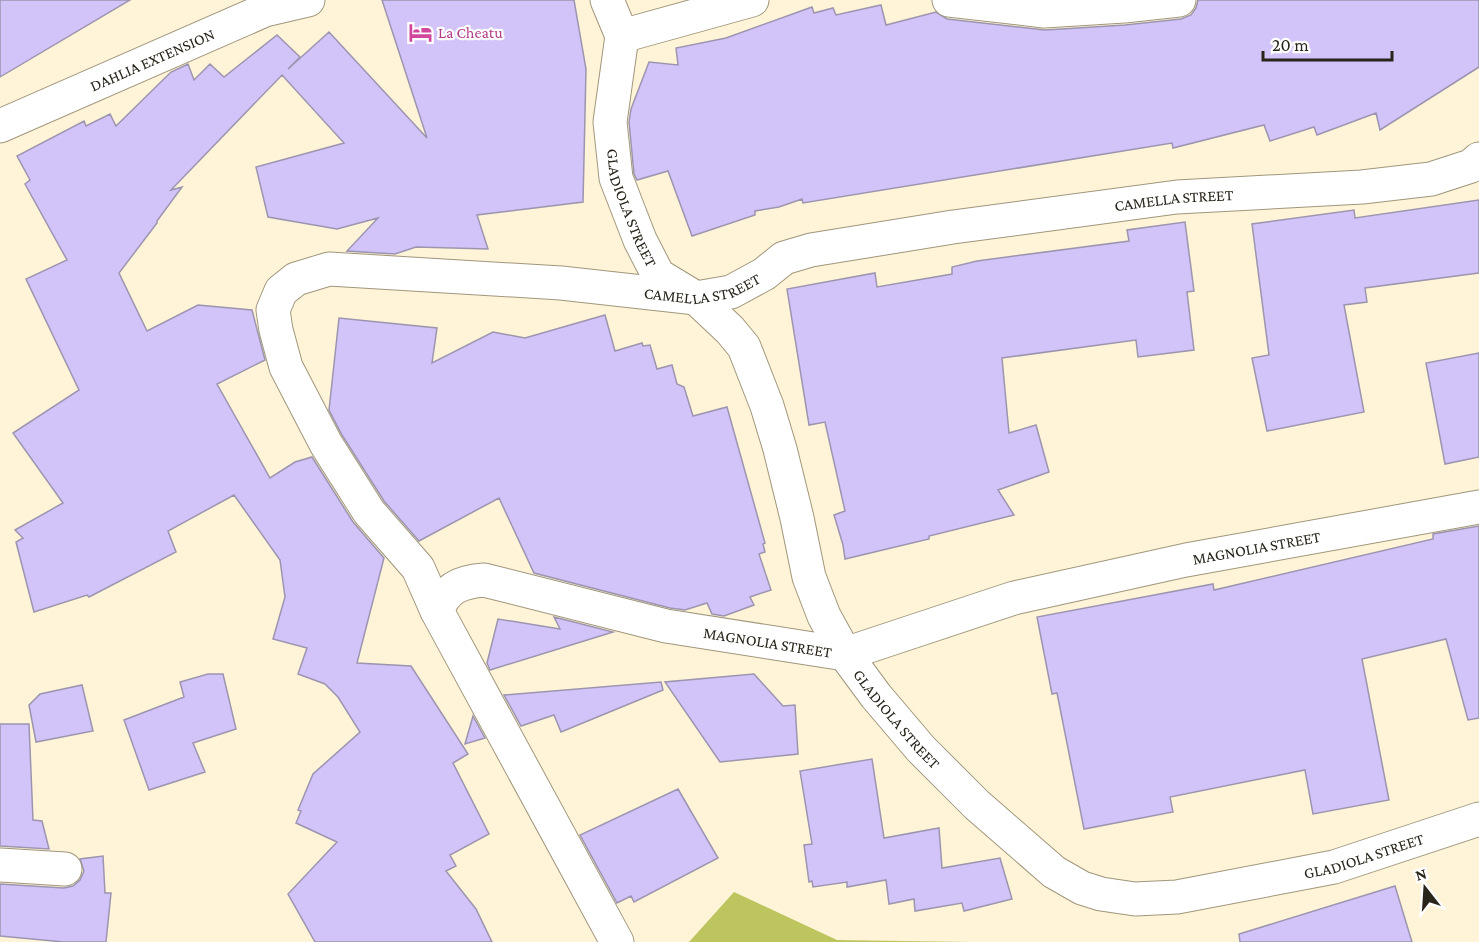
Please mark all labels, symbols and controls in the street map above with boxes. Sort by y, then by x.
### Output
hotel icon: La Cheatu [407,19,433,45]
place label: La Cheatu [438,24,503,41]
scale bar [1263,24,1392,62]
street label: DAHLIA EXTENSION [87,25,217,94]
text: 20 m [1272,35,1309,55]
street label: GLADIOLA STREET [604,148,661,270]
street label: CAMELLA STREET [1113,185,1234,214]
street label: CAMELLA STREET [643,269,763,307]
street label: MAGNOLIA STREET [1191,527,1322,567]
street label: MAGNOLIA STREET [702,623,833,660]
street label: GLADIOLA STREET [851,666,944,772]
street label: GLADIOLA STREET [1302,829,1426,881]
north arrow [1395,858,1455,918]
text: N [1413,864,1429,884]

